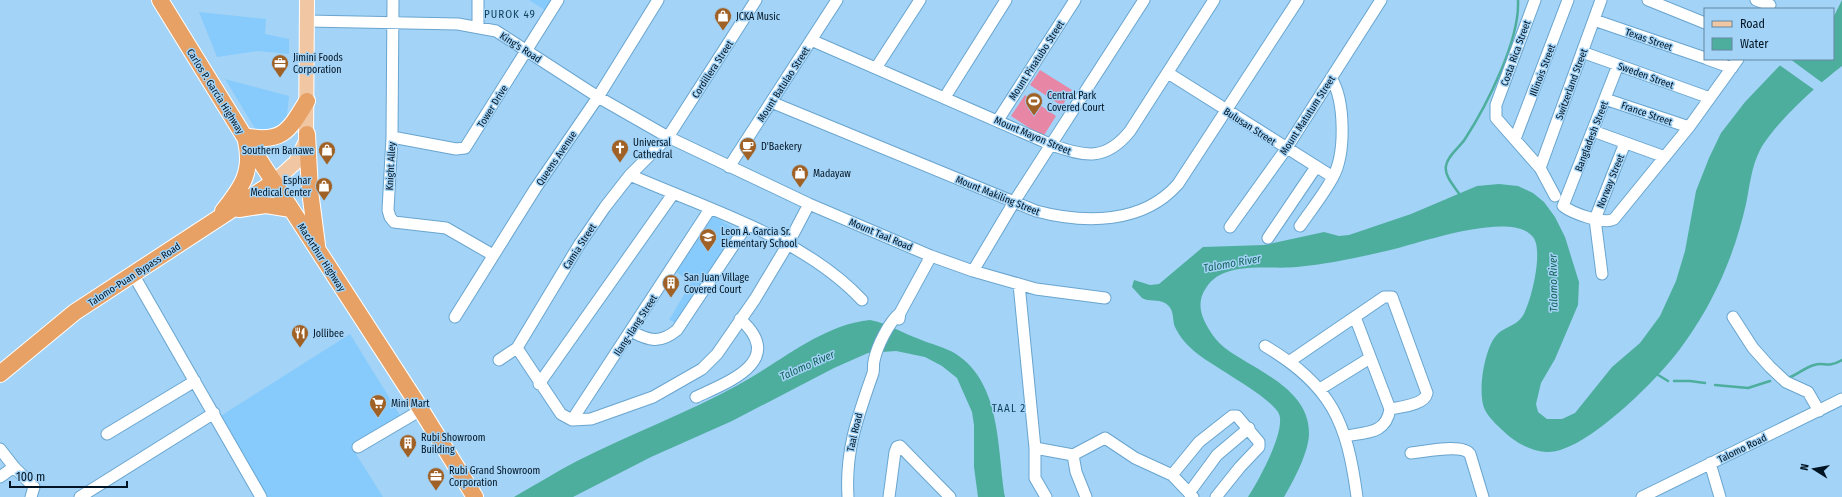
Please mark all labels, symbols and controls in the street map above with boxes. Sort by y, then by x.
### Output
shop icon: JCKA Music [713,6,733,31]
district label: PUROK 49 [484,8,536,21]
legend [1704,8,1834,60]
place label: JCKA Music [736,11,781,23]
text: Road [1740,17,1765,31]
street label: Mount Pinatubo Street [1007,18,1067,103]
street label: Costa Rica Street [1499,18,1534,88]
street label: Texas Street [1623,26,1675,54]
street label: King's Road [497,30,543,66]
text: Water [1740,37,1769,51]
street label: Cordillera Street [690,38,736,101]
street label: Illinois Street [1528,42,1559,98]
street label: Mount Batulao Street [755,44,813,124]
street label: Carlos P. Garcia Highway [184,47,247,137]
street label: Switzerland Street [1554,47,1591,121]
place label: Jimini Foods Corporation [293,52,343,76]
office icon: Jimini Foods Corporation [270,53,290,78]
street label: Sweden Street [1616,60,1676,92]
street label: Mount Matutum Street [1278,73,1338,157]
street label: Tower Drive [475,83,511,130]
place label: Central Park Covered Court [1047,90,1105,114]
sports icon: Central Park Covered Court [1024,91,1044,116]
street label: Bangladesh Street [1573,99,1611,173]
street label: France Street [1619,100,1675,129]
street label: Bulusan Street [1221,105,1278,149]
street label: Mount Mayon Street [992,114,1073,158]
street label: Queens Avenue [534,129,580,188]
cafe icon: D'Baekery [738,136,758,161]
place label: Universal Cathedral [633,137,673,161]
church icon: Universal Cathedral [610,138,630,163]
shop icon: Southern Banawe [317,140,337,165]
street label: Knight Alley [384,141,398,191]
place label: D'Baekery [761,141,802,153]
place label: Southern Banawe [242,145,314,157]
street label: Norway Street [1595,152,1628,210]
shop icon: Madayaw [790,163,810,188]
place label: Madayaw [813,168,851,180]
street label: Mount Makiling Street [954,174,1042,219]
place label: Esphar Medical Center [250,175,312,199]
shop icon: Esphar Medical Center [314,176,334,201]
street label: Mount Taal Road [847,216,914,254]
street label: MacArthur Highway [295,221,348,294]
street label: Camia Street [561,221,599,272]
place label: Leon A. Garcia Sr. Elementary School [721,226,797,250]
school or university icon: Leon A. Garcia Sr. Elementary School [698,227,718,252]
street label: Talomo-Puan Bypass Road [86,240,183,309]
water label: Talomo River [1202,252,1263,275]
water label: Talomo River [1546,253,1561,312]
place label: San Juan Village Covered Court [684,272,749,296]
building icon: San Juan Village Covered Court [661,273,681,298]
street label: Ilang-Ilang Street [612,292,661,358]
restaurant icon: Jollibee [290,323,310,348]
place label: Jollibee [313,328,344,340]
water label: Talomo River [778,347,837,383]
supermarket icon: Mini Mart [368,393,388,418]
place label: Mini Mart [391,398,430,410]
district label: TAAL 2 [992,402,1026,415]
street label: Taal Road [845,412,865,453]
place label: Rubi Showroom Building [421,432,485,456]
street label: Talomo Road [1716,432,1769,466]
building icon: Rubi Showroom Building [398,433,418,458]
north arrow [1794,449,1834,489]
scale bar [10,463,127,489]
text: N [1798,463,1812,472]
place label: Rubi Grand Showroom Corporation [449,465,540,489]
office icon: Rubi Grand Showroom Corporation [426,466,446,491]
text: 100 m [16,470,45,484]

